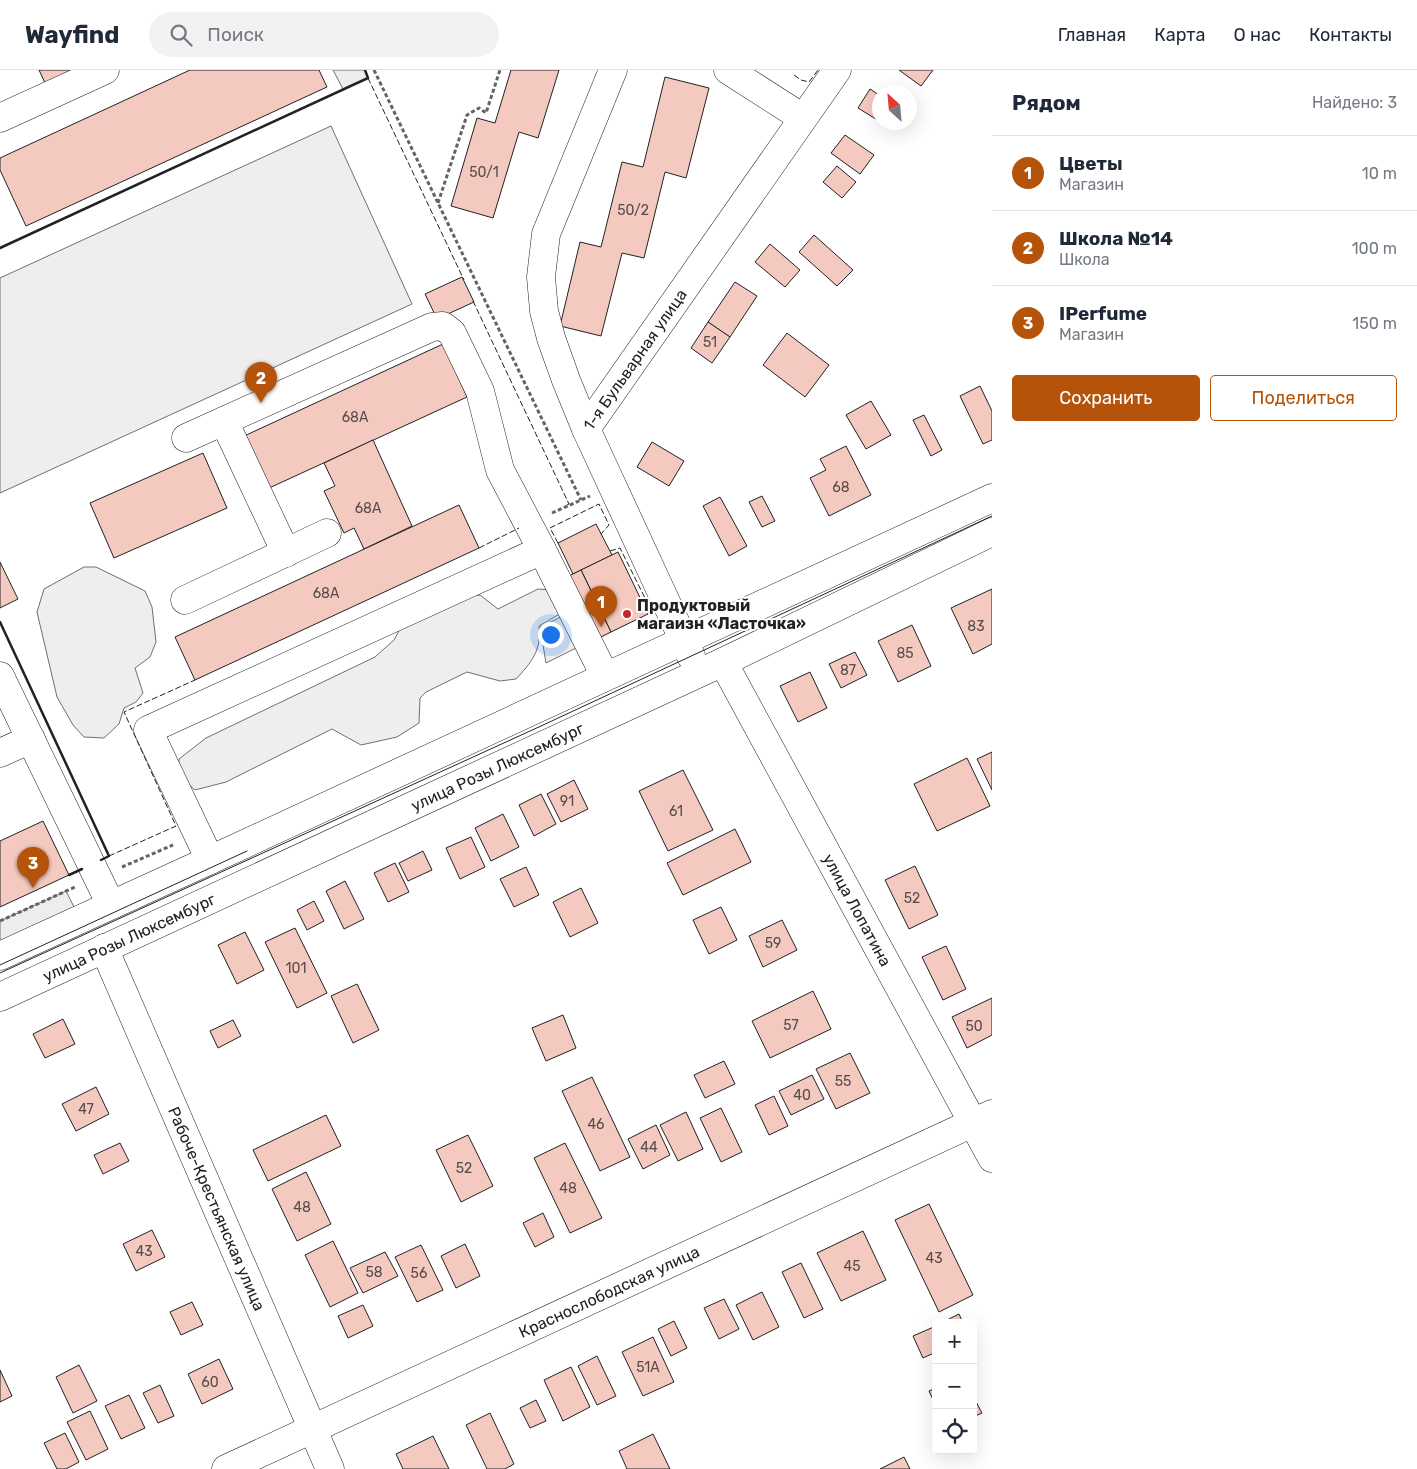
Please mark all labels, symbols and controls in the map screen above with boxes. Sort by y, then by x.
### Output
search box [149,12,499,57]
text: Wayfind [25,21,119,49]
icon: search [167,21,195,49]
text: Поиск [207,23,264,46]
text: Главная [1058,24,1126,46]
text: Карта [1154,24,1206,46]
text: О нас [1234,24,1281,46]
text: Контакты [1309,24,1392,46]
north arrow [872,85,917,130]
text: Рядом [1012,90,1081,115]
text: Найдено: 3 [1312,93,1397,112]
text: Цветы [1059,152,1123,175]
house number: 50/1 [469,164,499,181]
text: 1 [1024,164,1032,183]
text: 10 m [1362,164,1397,183]
text: Магазин [1059,175,1124,194]
house number: 50/2 [617,202,649,219]
text: Школа №14 [1059,227,1173,250]
text: 2 [1023,239,1033,258]
text: 100 m [1352,239,1397,258]
text: Школа [1059,250,1110,269]
street label: 1-я Бульварная улица [579,286,691,434]
text: IPerfume [1059,302,1147,325]
text: 3 [1023,314,1033,333]
text: 150 m [1352,314,1397,333]
text: Магазин [1059,325,1124,344]
house number: 51 [703,334,717,351]
pin: 2 [245,362,277,403]
button: Сохранить [1012,375,1200,421]
button: Поделиться [1210,375,1397,421]
house number: 68А [342,409,369,426]
house number: 68 [832,479,850,496]
house number: 68А [355,500,382,517]
house number: 68А [313,585,340,602]
pin: 1 [585,586,617,627]
place label: Продуктовый магаизн «Ласточка» [637,596,806,633]
marker: Продуктовый магаизн «Ласточка» [621,608,633,620]
house number: 83 [967,618,985,635]
your location [538,622,564,648]
house number: 85 [896,645,914,662]
house number: 87 [840,662,856,679]
street label: улица Розы Люксембург [408,719,587,815]
house number: 91 [560,793,574,810]
house number: 61 [669,803,683,820]
pin: 3 [17,847,49,888]
street label: улица Лопатина [819,851,895,970]
street label: улица Розы Люксембург [40,889,219,986]
house number: 52 [904,890,920,907]
house number: 59 [765,935,781,952]
house number: 101 [286,960,306,977]
house number: 57 [783,1017,799,1034]
house number: 50 [965,1018,983,1035]
house number: 55 [835,1073,851,1090]
house number: 40 [793,1087,811,1104]
house number: 47 [78,1101,94,1118]
street label: Рабоче-Крестьянская улица [164,1104,269,1314]
house number: 46 [587,1116,605,1133]
house number: 44 [640,1139,658,1156]
house number: 52 [456,1160,472,1177]
house number: 48 [559,1180,577,1197]
house number: 48 [293,1199,311,1216]
street label: Краснослободская улица [516,1242,702,1342]
house number: 43 [135,1243,153,1260]
house number: 43 [925,1250,943,1267]
house number: 45 [843,1258,861,1275]
house number: 58 [365,1264,383,1281]
house number: 56 [411,1265,427,1282]
map controls [932,1319,977,1454]
button: + [932,1319,977,1364]
house number: 51А [636,1359,660,1376]
button: − [932,1364,977,1409]
house number: 60 [201,1374,219,1391]
button: locate [932,1409,977,1454]

